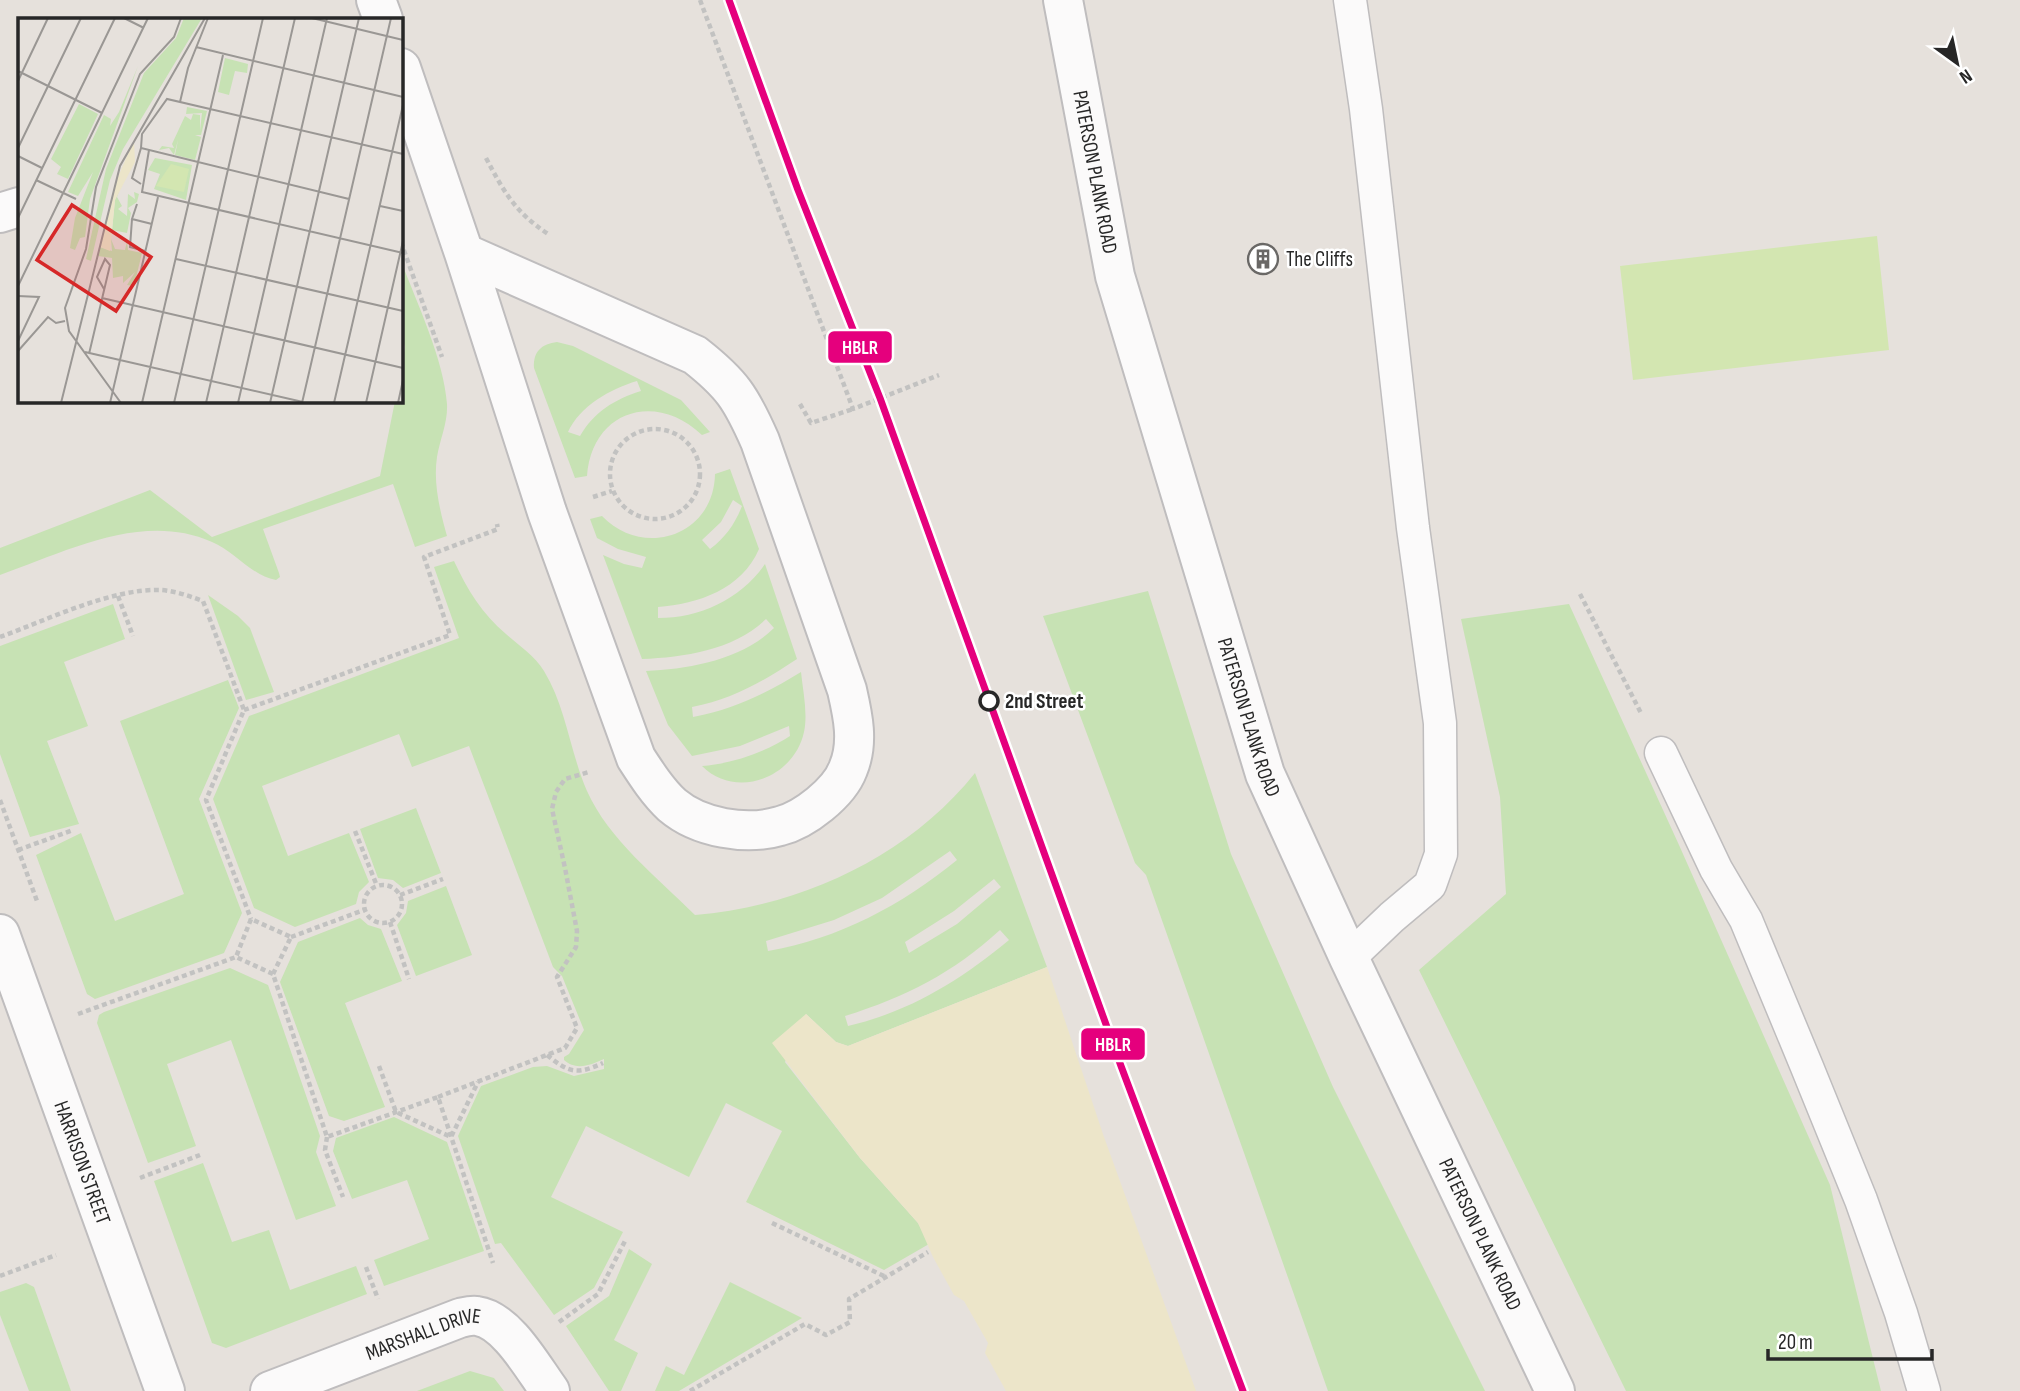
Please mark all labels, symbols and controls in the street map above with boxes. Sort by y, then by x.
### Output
inset map [18,18,402,402]
north arrow [1922,28,1992,98]
text: N [1955,64,1976,88]
street label: PATERSON PLANK ROAD [1068,88,1123,256]
building icon: The Cliffs [1246,242,1280,276]
place label: The Cliffs [1286,247,1353,272]
line badge: HBLR [827,330,893,364]
text: HBLR [842,337,878,360]
street label: PATERSON PLANK ROAD [1212,635,1286,801]
place label: 2nd Street [1005,689,1084,714]
marker: 2nd Street [979,691,999,711]
line badge: HBLR [1080,1027,1146,1061]
text: HBLR [1095,1034,1131,1057]
street label: HARRISON STREET [49,1097,116,1228]
street label: PATERSON PLANK ROAD [1434,1154,1527,1314]
street label: MARSHALL DRIVE [362,1303,483,1366]
scale bar [1768,1318,1932,1362]
text: 20 m [1778,1330,1813,1355]

